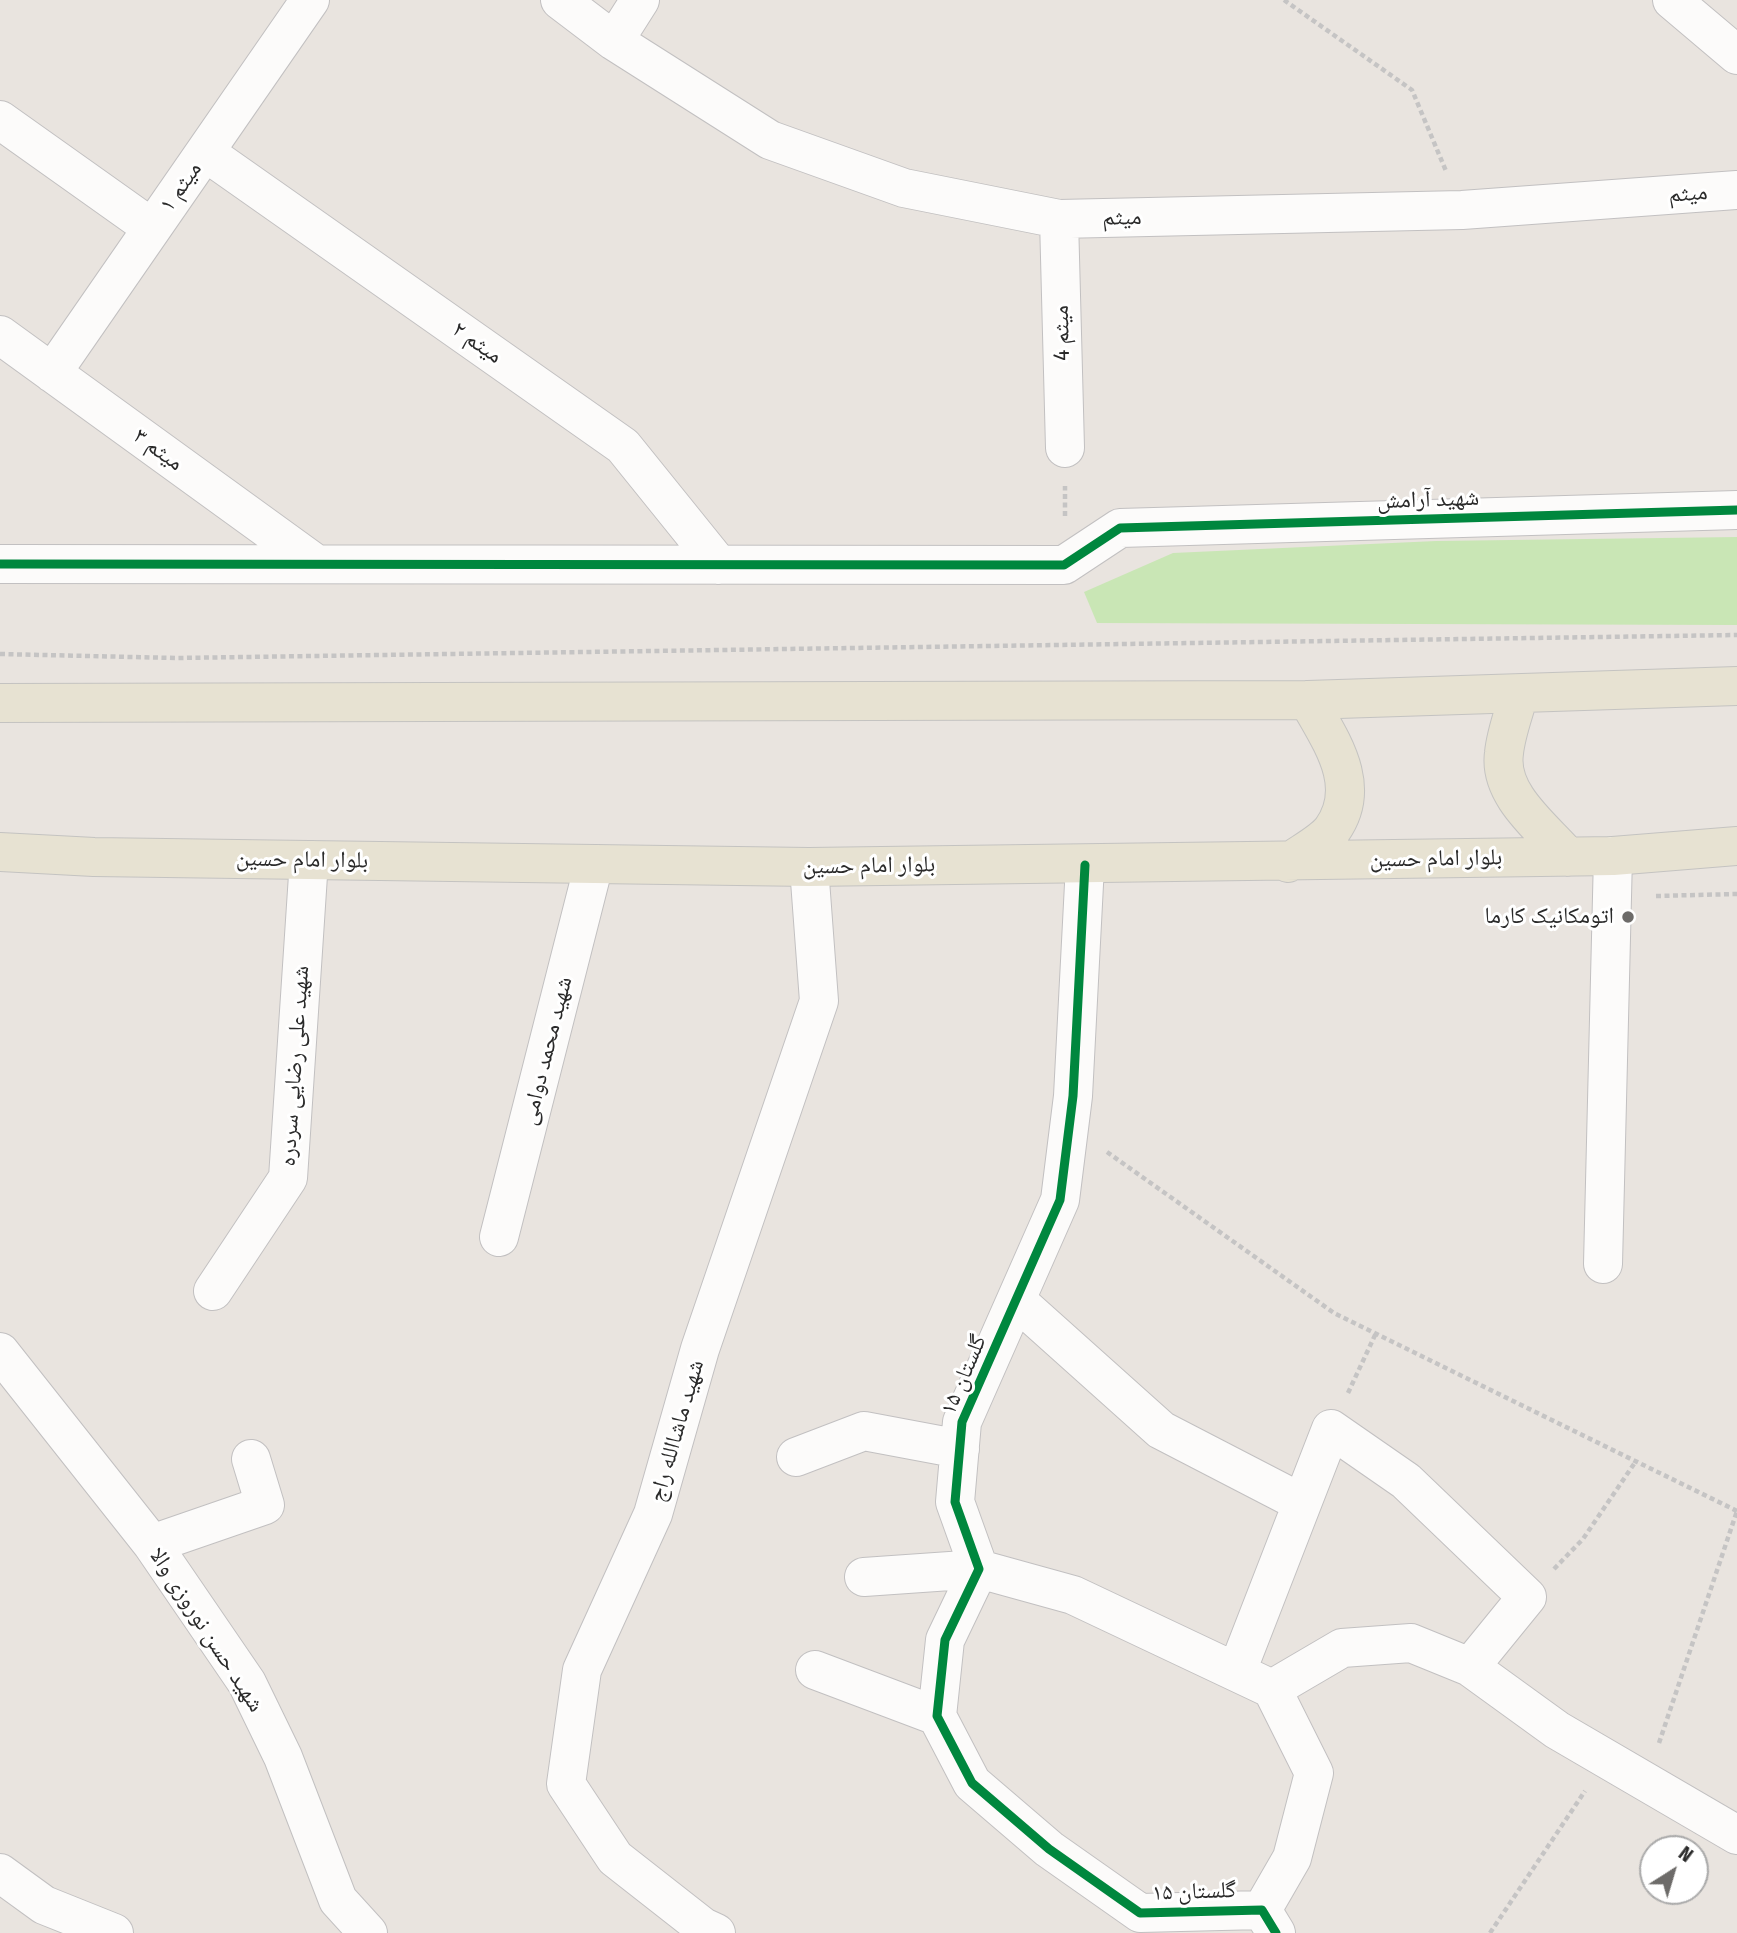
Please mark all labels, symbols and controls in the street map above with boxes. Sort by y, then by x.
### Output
street label: میثم ۱ [154,157,208,217]
street label: میثم [1667,179,1709,209]
street label: میثم [1102,204,1142,232]
street label: میثم 4 [1048,305,1076,361]
street label: میثم ۲ [447,316,507,370]
street label: میثم ۳ [128,423,188,477]
street label: شهید آرامش [1376,484,1480,516]
street label: بلوار امام حسین [1370,844,1502,874]
street label: بلوار امام حسین [236,845,368,875]
street label: بلوار امام حسین [803,851,935,881]
place label: اتومکانیک کارما [1485,903,1614,931]
marker: اتومکانیک کارما [1620,909,1636,925]
street label: شهید علی رضایی سردره [274,965,316,1167]
street label: شهید محمد دوامی [515,974,579,1128]
street label: گلستان ۱۵ [935,1331,993,1419]
street label: شهید ماشاالله راج [644,1357,710,1505]
street label: شهید حسن نوروزی والا [143,1543,269,1717]
north arrow [1639,1835,1709,1905]
text: N [1674,1842,1697,1867]
street label: گلستان ۱۵ [1152,1877,1236,1907]

